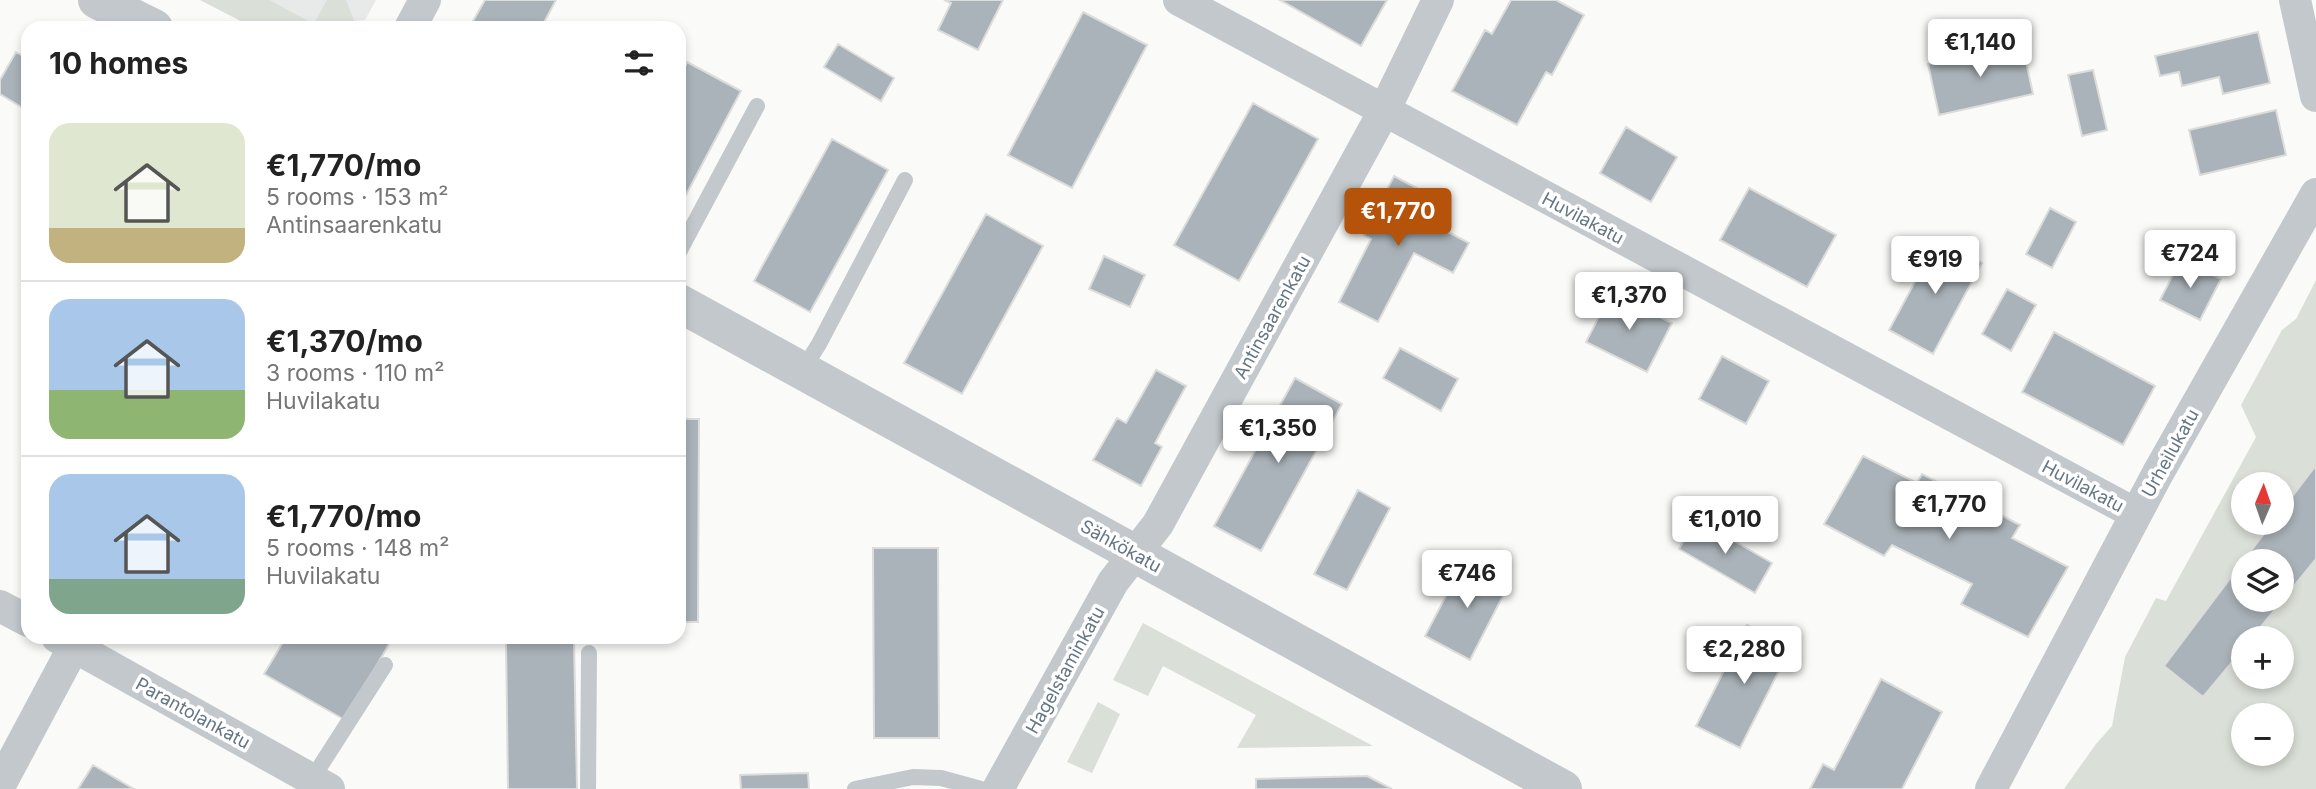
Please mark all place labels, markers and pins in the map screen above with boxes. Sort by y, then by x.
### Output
pin: €1,140 [1923,20,2037,79]
pin: €1,770 [1341,188,1455,248]
pin: €724 [2149,230,2231,290]
pin: €919 [1894,236,1976,296]
pin: €1,370 [1572,272,1686,332]
pin: €1,350 [1221,406,1335,465]
pin: €1,770 [1892,482,2006,541]
pin: €1,010 [1668,496,1782,556]
pin: €746 [1426,550,1508,610]
pin: €2,280 [1687,626,1801,686]

